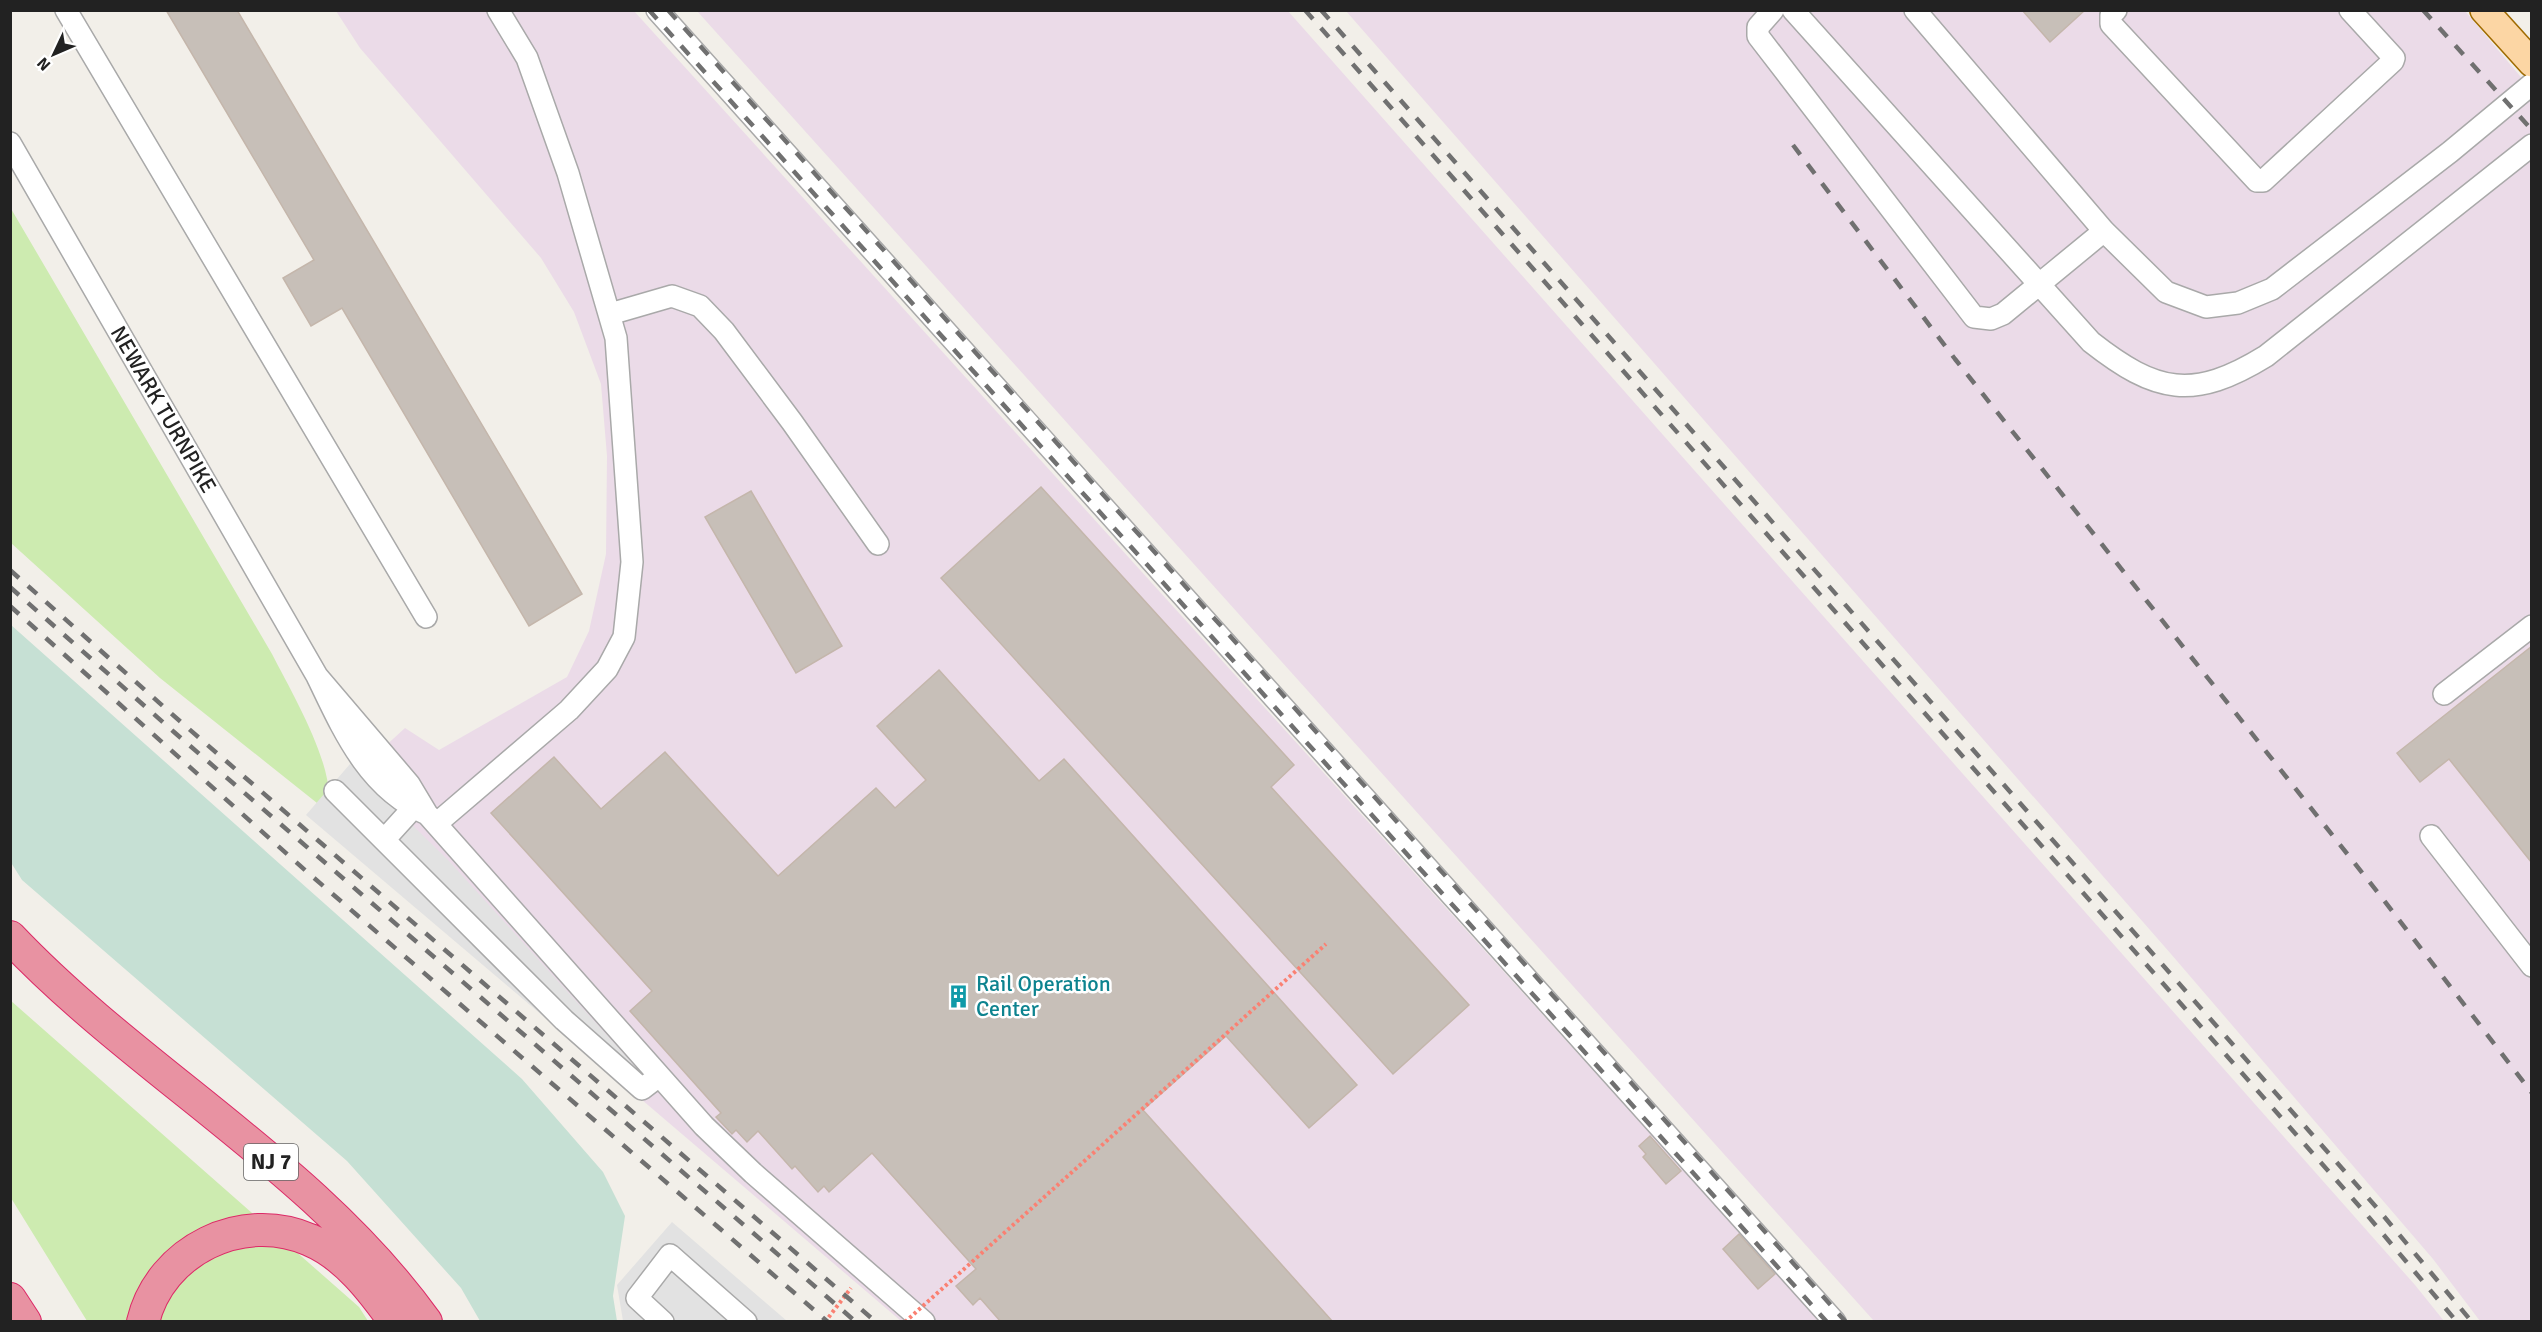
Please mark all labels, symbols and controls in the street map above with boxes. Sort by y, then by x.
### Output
north arrow [24,24,84,84]
text: N [33,53,55,75]
street label: NEWARK TURNPIKE [105,321,222,498]
place label: Rail Operation Center [976,970,1111,1022]
building icon: Rail Operation Center [945,983,971,1009]
road number: NJ 7 [244,1144,298,1180]

